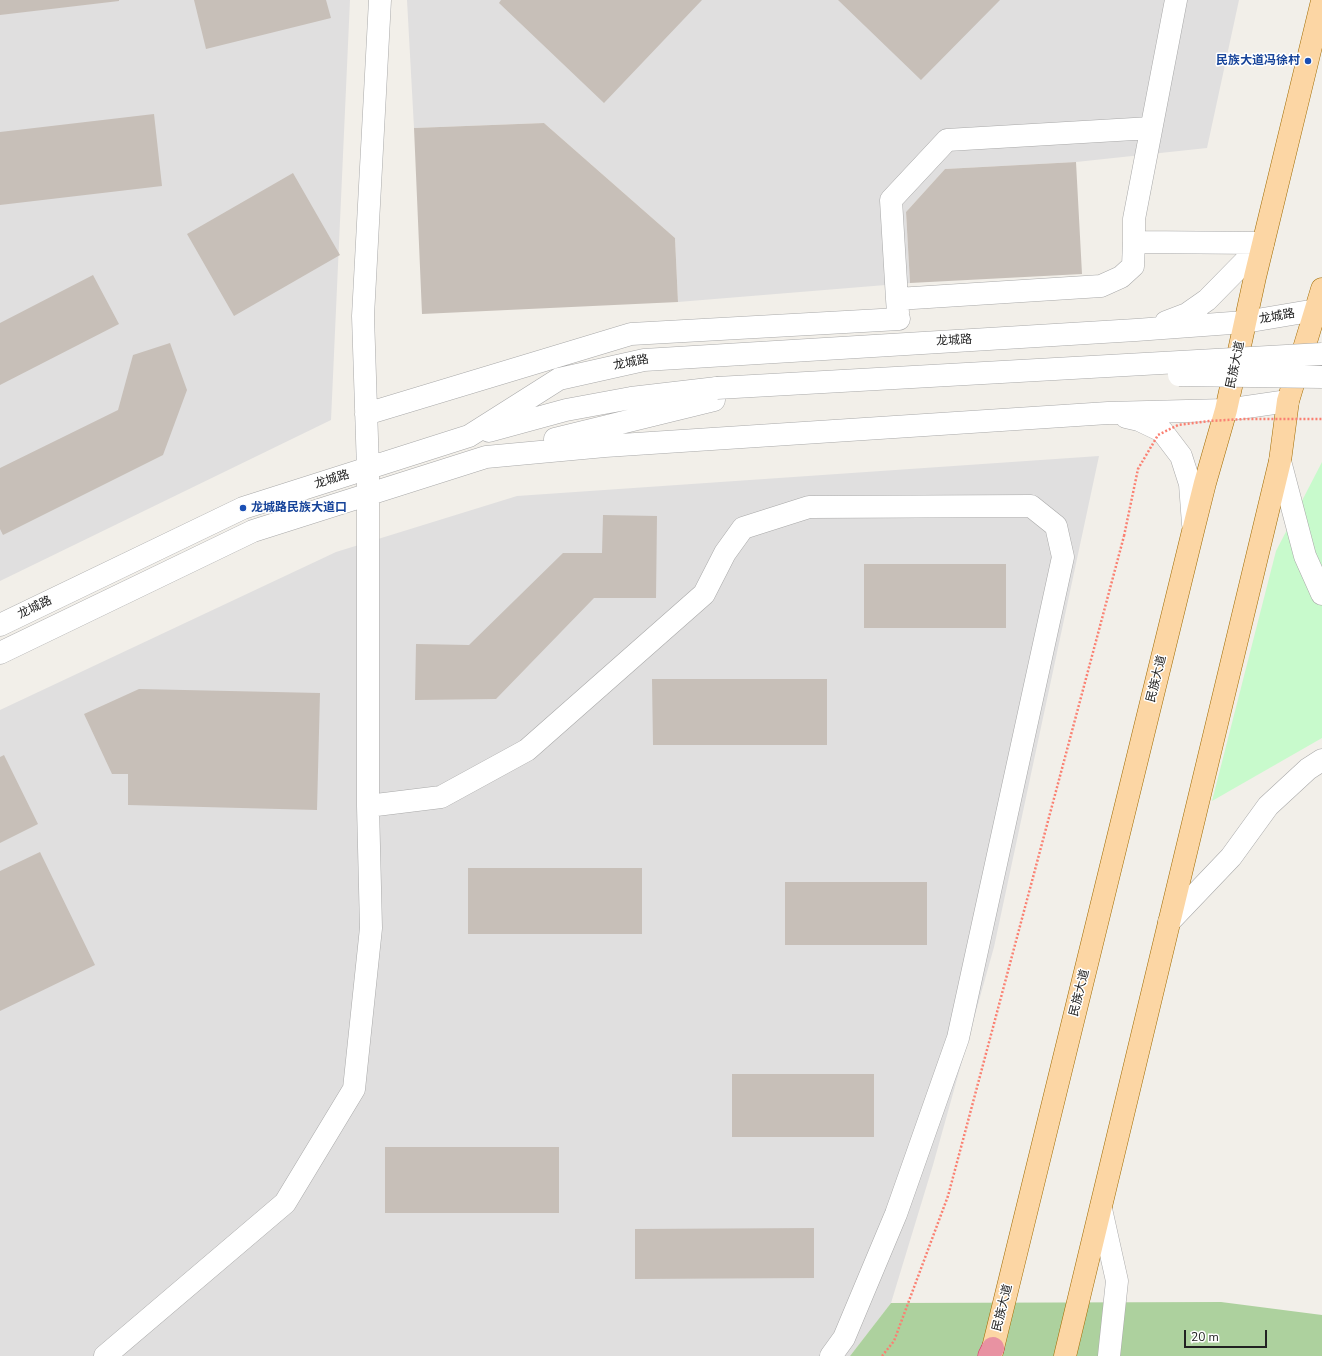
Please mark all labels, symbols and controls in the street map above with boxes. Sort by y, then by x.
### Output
place label: 民族大道冯徐村 [1216,54,1300,68]
marker: 民族大道冯徐村 [1303,56,1313,66]
street label: 龙城路 [1258,307,1296,327]
street label: 龙城路 [936,333,972,349]
street label: 民族大道 [1224,340,1248,390]
street label: 龙城路 [612,352,650,374]
street label: 龙城路 [313,468,351,492]
place label: 龙城路民族大道口 [251,501,347,515]
marker: 龙城路民族大道口 [238,503,248,513]
street label: 龙城路 [16,594,54,622]
street label: 民族大道 [1144,654,1170,704]
street label: 民族大道 [1067,968,1093,1018]
street label: 民族大道 [990,1283,1016,1333]
scale bar [1186,1322,1269,1348]
text: 20 m [1191,1329,1219,1345]

